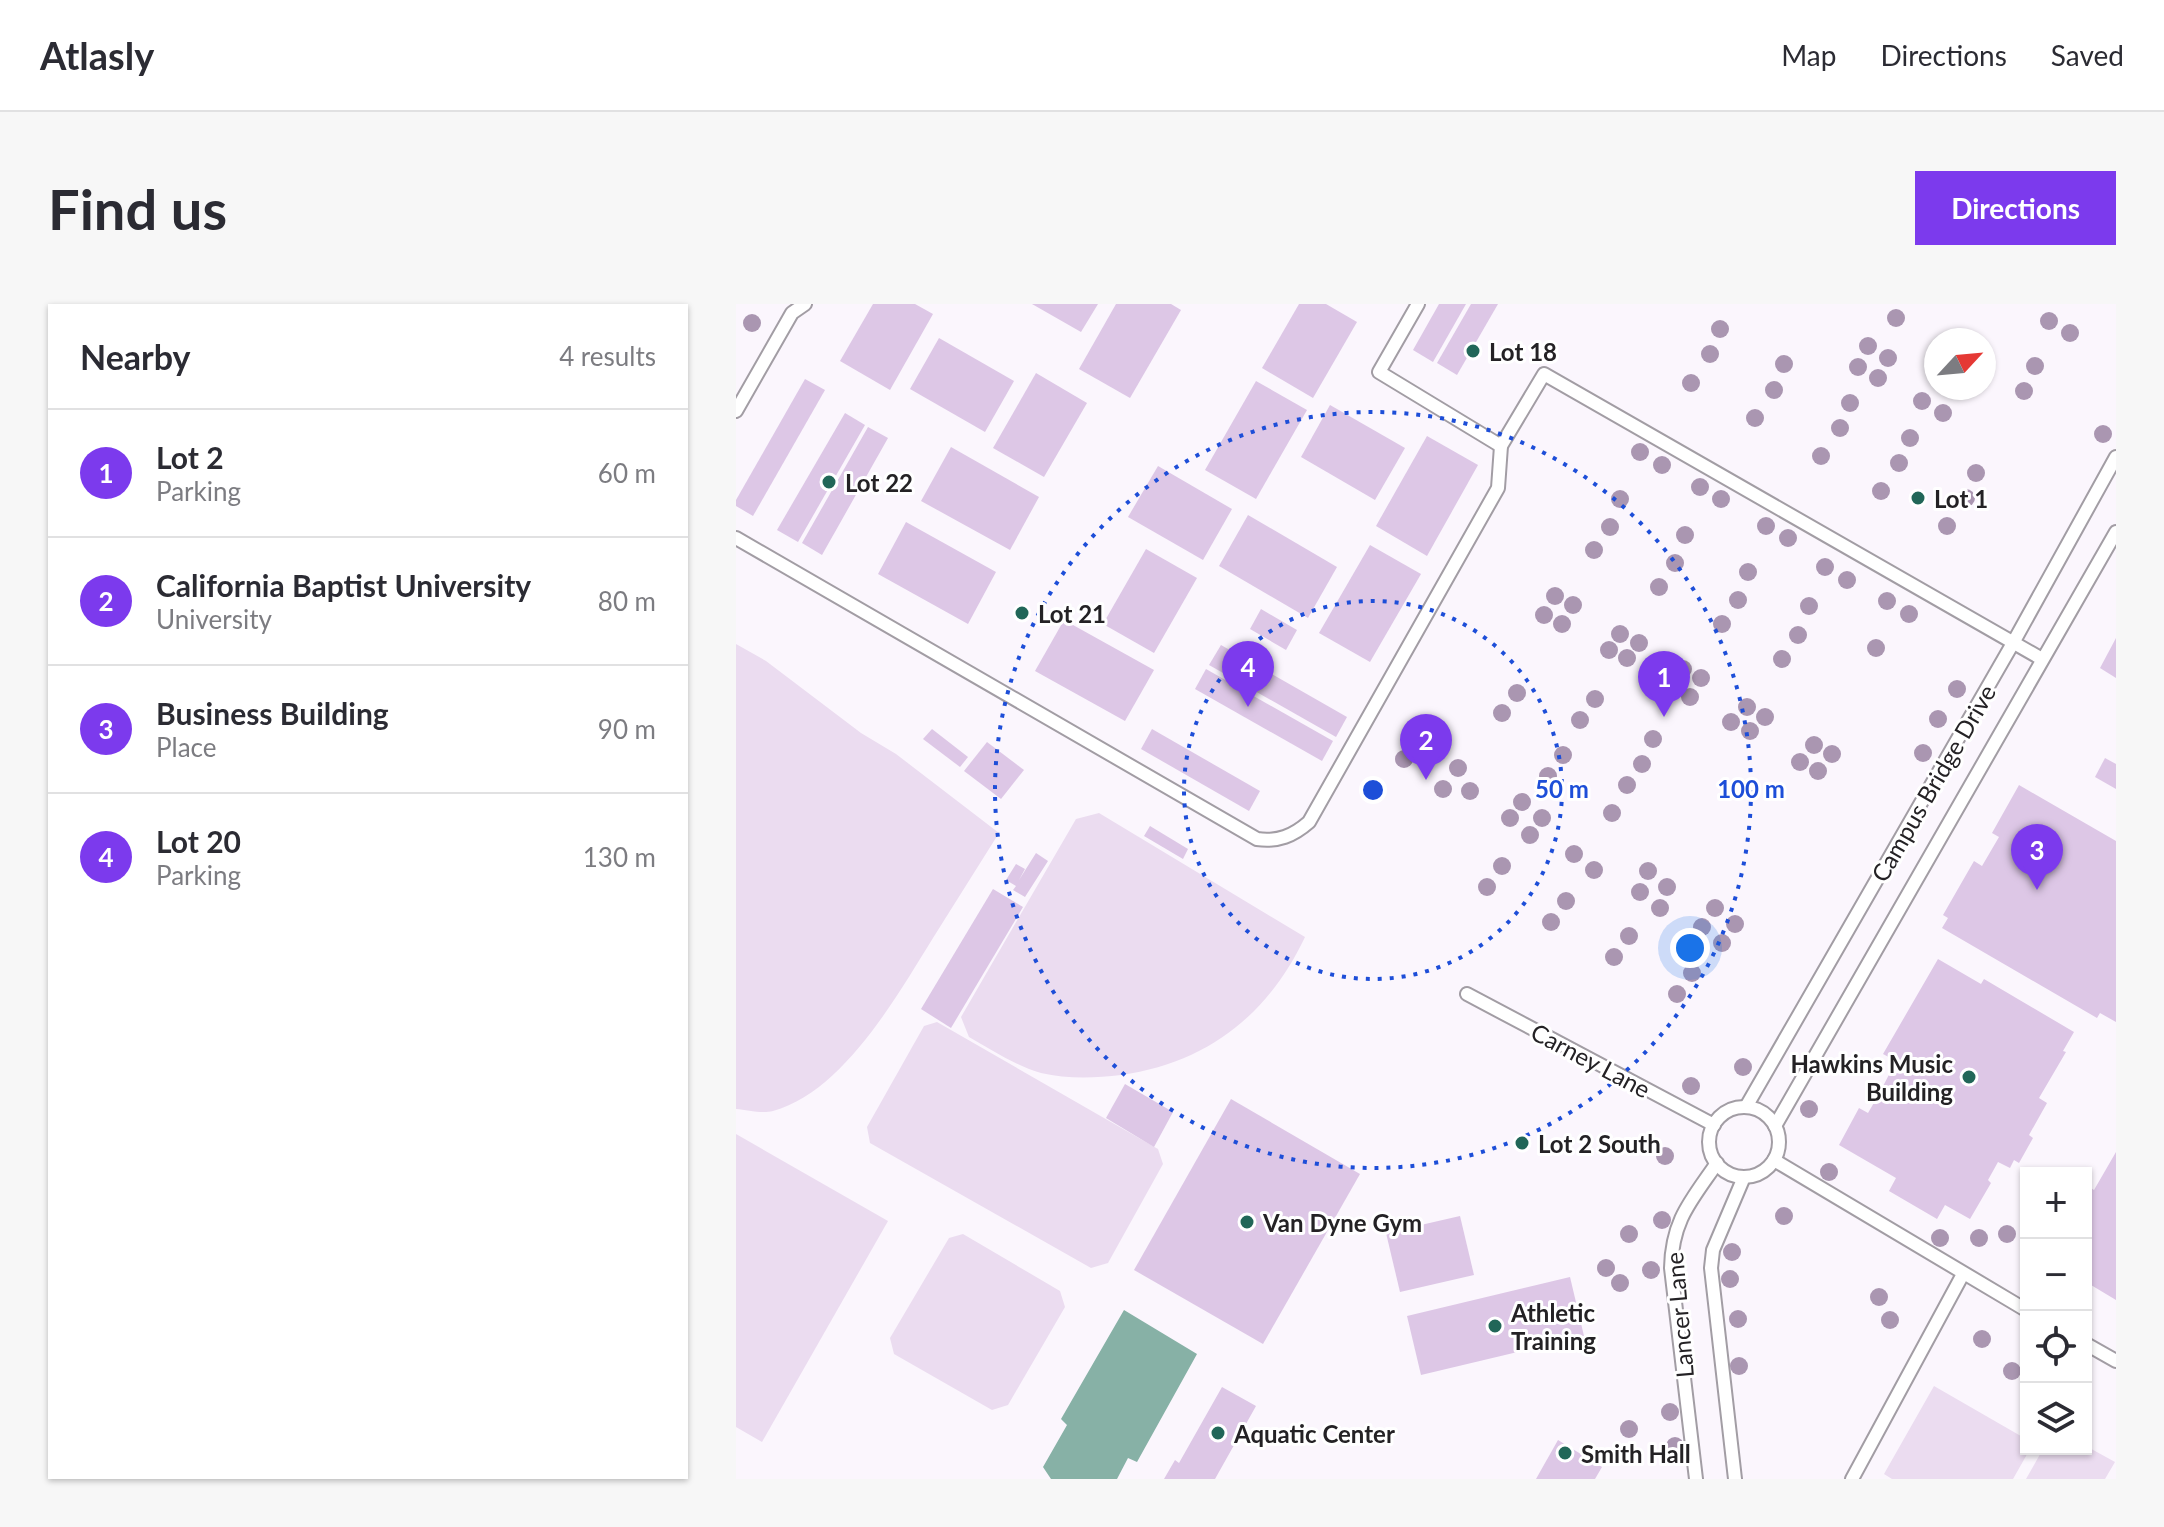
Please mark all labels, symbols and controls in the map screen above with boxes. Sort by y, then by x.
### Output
text: Atlasly [40,32,154,78]
text: Map [1781,38,1836,72]
text: Directions [1880,38,2007,72]
text: Saved [2051,38,2124,72]
button: Directions [1915,171,2116,245]
text: Find us [48,175,227,242]
north arrow [1924,328,1996,400]
text: Nearby [80,336,191,377]
place label: Lot 18 [1489,337,1557,366]
text: 4 results [559,340,656,372]
marker: Lot 18 [1464,342,1482,360]
text: Lot 2 [156,439,224,475]
text: 1 [98,457,114,489]
text: 60 m [598,457,656,489]
place label: Lot 22 [845,468,913,497]
marker: Lot 22 [820,473,838,491]
text: Parking [156,475,241,507]
place label: Lot 1 [1934,484,1988,513]
marker: Lot 1 [1909,489,1927,507]
text: California Baptist University [156,567,531,603]
text: 2 [98,585,114,617]
text: 80 m [598,585,656,617]
place label: Lot 21 [1038,599,1106,628]
text: University [156,603,272,635]
marker: Lot 21 [1013,604,1031,622]
pin: 4 [1222,641,1274,707]
pin: 1 [1638,651,1690,717]
street label: Campus Bridge Drive [1865,679,2001,887]
text: Business Building [156,695,389,731]
text: 3 [98,713,114,745]
text: 90 m [598,713,656,745]
pin: 2 [1400,714,1452,780]
text: Place [156,731,217,763]
text: 50 m [1535,774,1589,803]
text: 100 m [1717,774,1785,803]
centre of rings [1359,776,1387,804]
text: Lot 20 [156,823,241,859]
pin: 3 [2011,824,2063,890]
text: 4 [98,841,114,873]
text: 130 m [583,841,656,873]
text: Parking [156,859,241,891]
your location [1670,928,1710,968]
street label: Carney Lane [1526,1017,1656,1103]
place label: Hawkins Music Building [1790,1049,1953,1106]
marker: Hawkins Music Building [1960,1068,1978,1086]
place label: Lot 2 South [1538,1129,1661,1158]
marker: Lot 2 South [1513,1134,1531,1152]
map controls [2020,1167,2092,1455]
button: + [2020,1167,2092,1239]
place label: Van Dyne Gym [1262,1208,1422,1237]
marker: Van Dyne Gym [1238,1213,1256,1231]
button: − [2020,1239,2092,1311]
street label: Lancer Lane [1659,1251,1699,1379]
place label: Athletic Training [1510,1298,1596,1355]
button: locate [2020,1311,2092,1383]
marker: Athletic Training [1486,1317,1504,1335]
button: layers [2020,1383,2092,1455]
place label: Aquatic Center [1233,1419,1395,1448]
marker: Aquatic Center [1209,1424,1227,1442]
place label: Smith Hall [1581,1439,1691,1468]
marker: Smith Hall [1556,1444,1574,1462]

